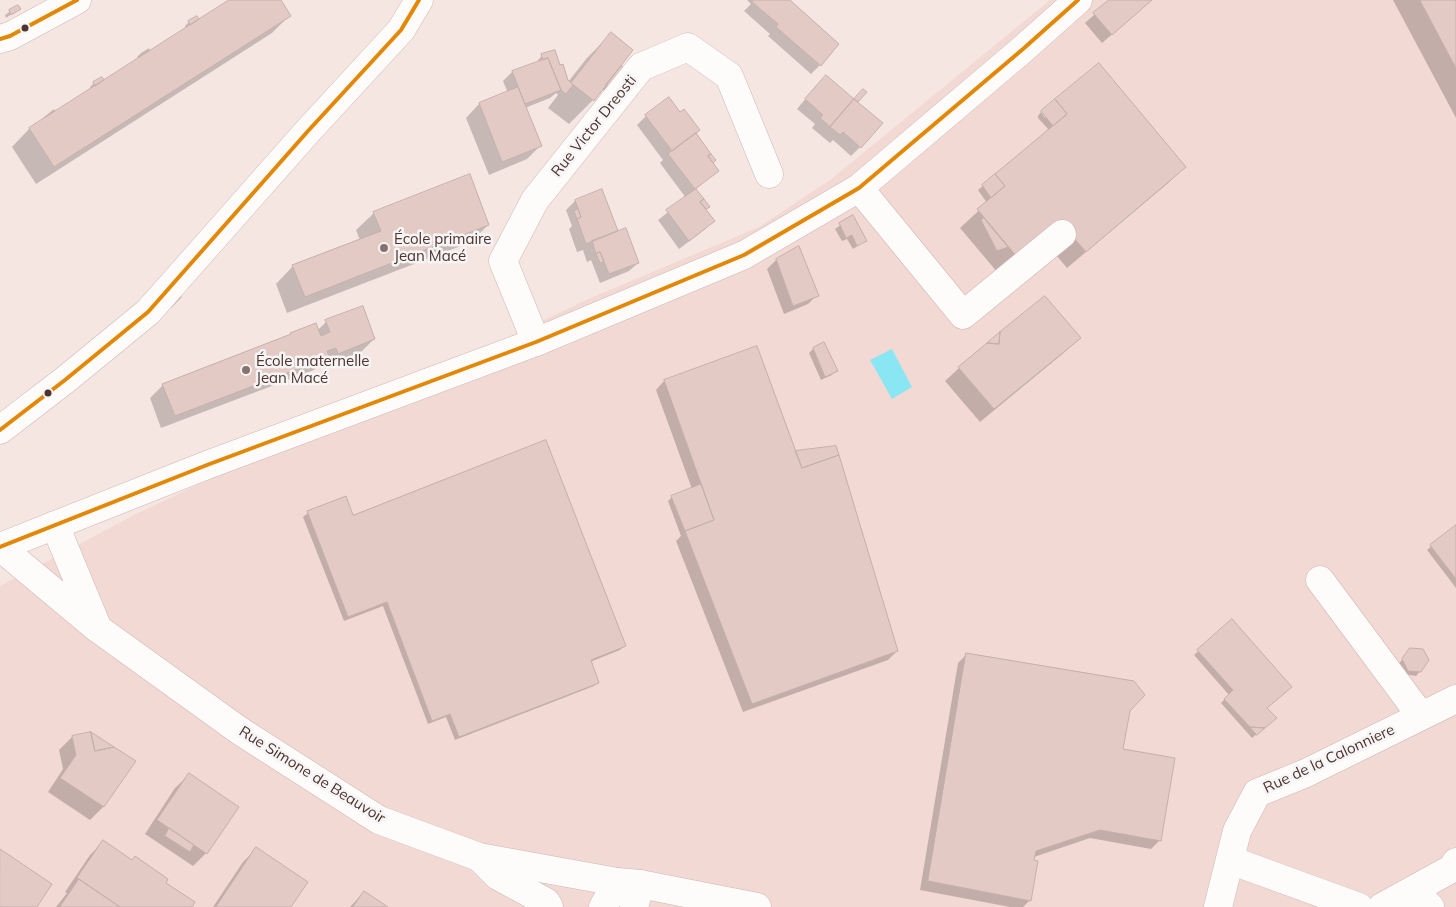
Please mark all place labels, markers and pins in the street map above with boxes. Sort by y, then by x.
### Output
unlabelled marker [20,23,30,33]
place label: École primaire Jean Macé [394,230,492,265]
marker: École primaire Jean Macé [378,242,390,254]
place label: École maternelle Jean Macé [256,352,369,387]
marker: École maternelle Jean Macé [240,364,252,376]
unlabelled marker [43,388,53,398]

